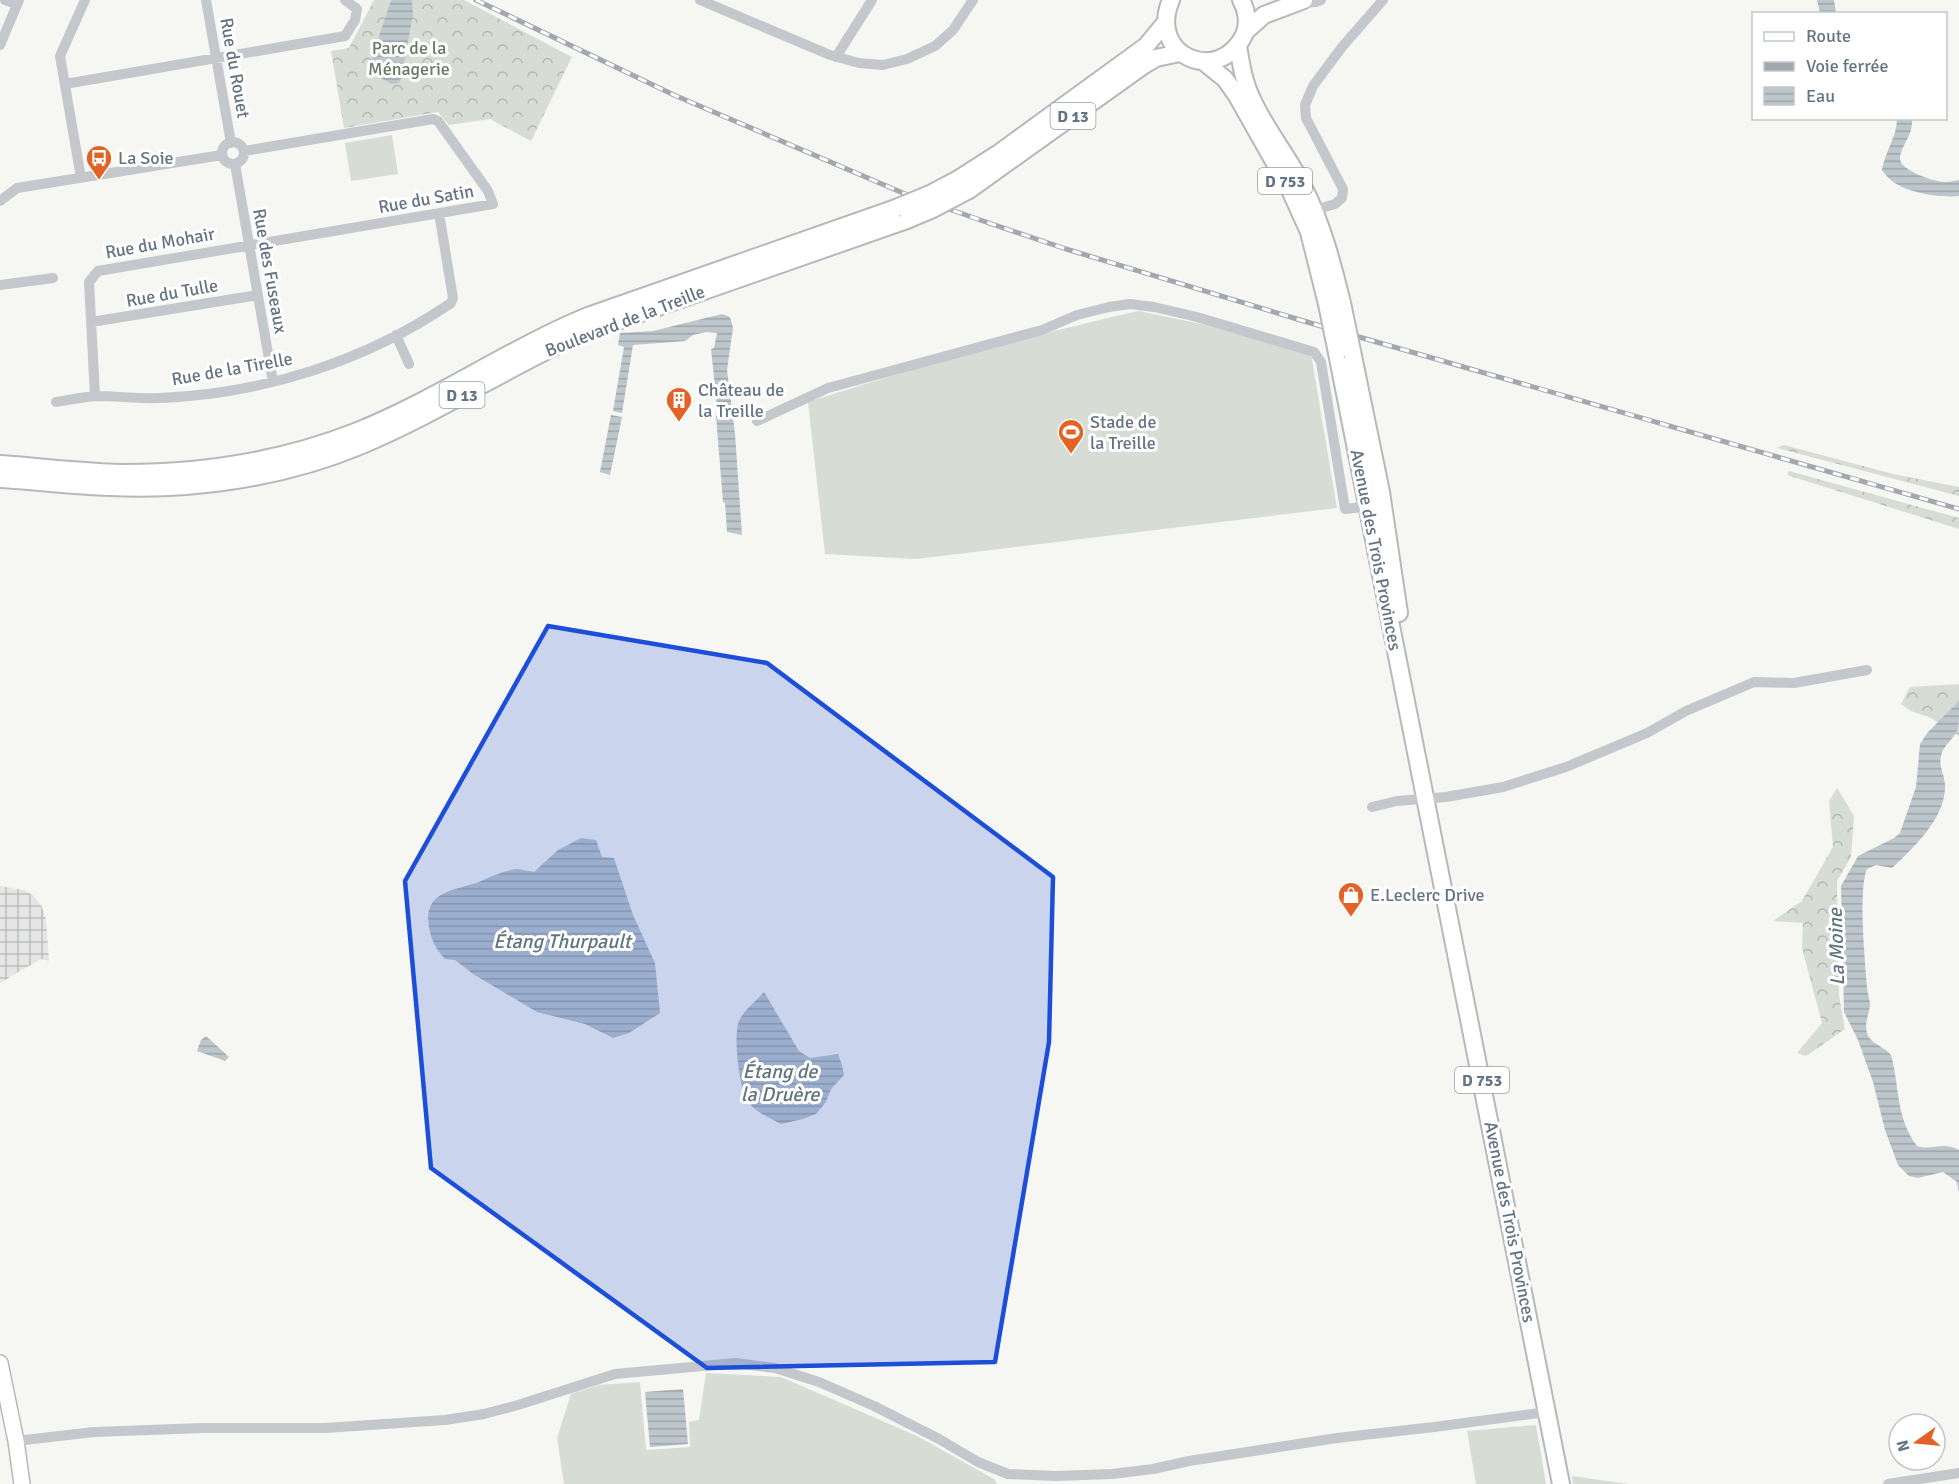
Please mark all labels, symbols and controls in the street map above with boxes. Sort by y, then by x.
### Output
legend [1752,12,1947,120]
street label: Rue du Rouet [215,16,255,120]
text: Route [1806,25,1851,47]
park label: Parc de la Ménagerie [368,37,450,80]
text: Voie ferrée [1806,55,1888,77]
text: Eau [1806,85,1835,107]
road number: D 13 [1050,103,1096,129]
bus stop icon: La Soie [84,143,114,181]
place label: La Soie [118,147,174,169]
road number: D 753 [1258,168,1312,194]
street label: Rue du Satin [377,180,475,218]
street label: Rue des Fuseaux [248,207,292,336]
street label: Rue du Mohair [103,222,217,263]
street label: Rue du Tulle [124,274,220,312]
street label: Boulevard de la Treille [542,280,708,362]
street label: Rue de la Tirelle [170,348,294,390]
place label: Château de la Treille [698,379,784,422]
road number: D 13 [440,382,484,408]
building icon: Château de la Treille [664,385,694,423]
place label: Stade de la Treille [1090,411,1156,454]
sports icon: Stade de la Treille [1056,417,1086,455]
street label: Avenue des Trois Provinces [1346,448,1406,653]
shop icon: E.Leclerc Drive [1336,880,1366,918]
place label: E.Leclerc Drive [1370,884,1484,906]
water label: La Moine [1823,907,1850,986]
water label: Étang Thurpault [493,929,633,954]
water label: Étang de la Druère [741,1059,820,1107]
road number: D 753 [1455,1067,1509,1093]
street label: Avenue des Trois Provinces [1480,1120,1540,1325]
north arrow [1887,1412,1947,1472]
text: N [1892,1438,1915,1454]

